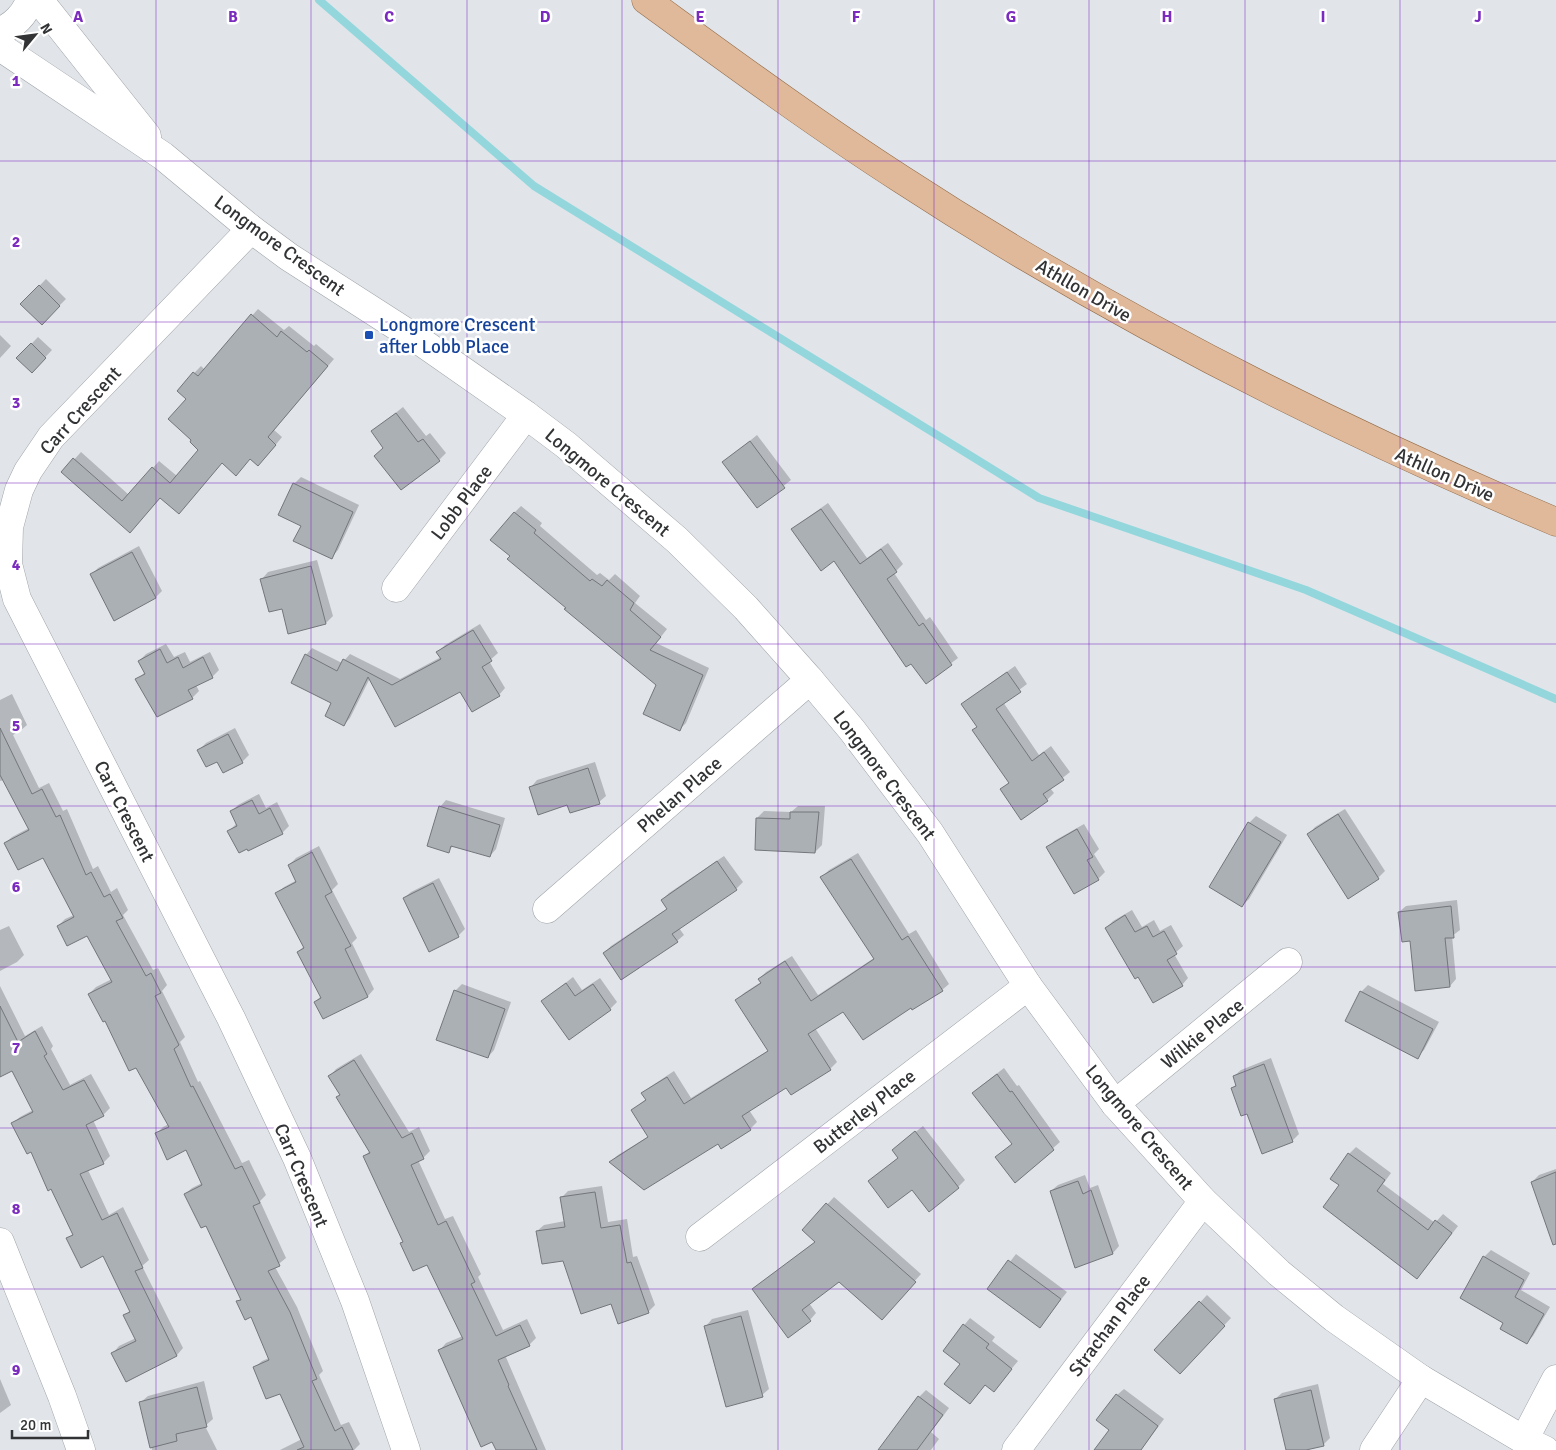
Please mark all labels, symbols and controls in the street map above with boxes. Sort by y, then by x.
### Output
text: A [73,7,84,27]
text: B [228,7,238,27]
text: C [384,7,394,27]
text: D [540,7,551,27]
text: E [695,7,705,27]
text: F [852,7,861,27]
text: G [1006,7,1016,27]
text: H [1162,7,1172,27]
text: I [1320,7,1326,27]
text: J [1474,7,1482,27]
north arrow [10,10,60,60]
text: N [36,21,56,37]
text: 1 [12,71,21,91]
street label: Longmore Crescent [209,190,350,302]
text: 2 [12,232,20,252]
street label: Athllon Drive [1032,254,1135,328]
place label: Longmore Crescent after Lobb Place [379,313,536,359]
marker: Longmore Crescent after Lobb Place [363,329,375,341]
street label: Carr Crescent [35,361,127,460]
text: 3 [12,393,20,413]
street label: Longmore Crescent [540,423,675,542]
street label: Athllon Drive [1391,442,1498,507]
street label: Lobb Place [426,460,498,545]
text: 4 [12,555,21,575]
street label: Longmore Crescent [828,706,941,846]
text: 5 [12,716,20,736]
street label: Phelan Place [632,751,727,838]
street label: Carr Crescent [88,757,160,866]
text: 6 [12,877,21,897]
street label: Wilkie Place [1156,993,1249,1074]
text: 7 [12,1038,21,1058]
street label: Longmore Crescent [1080,1060,1199,1196]
street label: Butterley Place [809,1064,921,1159]
street label: Carr Crescent [268,1120,334,1231]
text: 8 [12,1199,21,1219]
street label: Strachan Place [1064,1270,1156,1381]
text: 9 [12,1360,21,1380]
scale bar [12,1408,89,1440]
text: 20 m [20,1416,51,1434]

